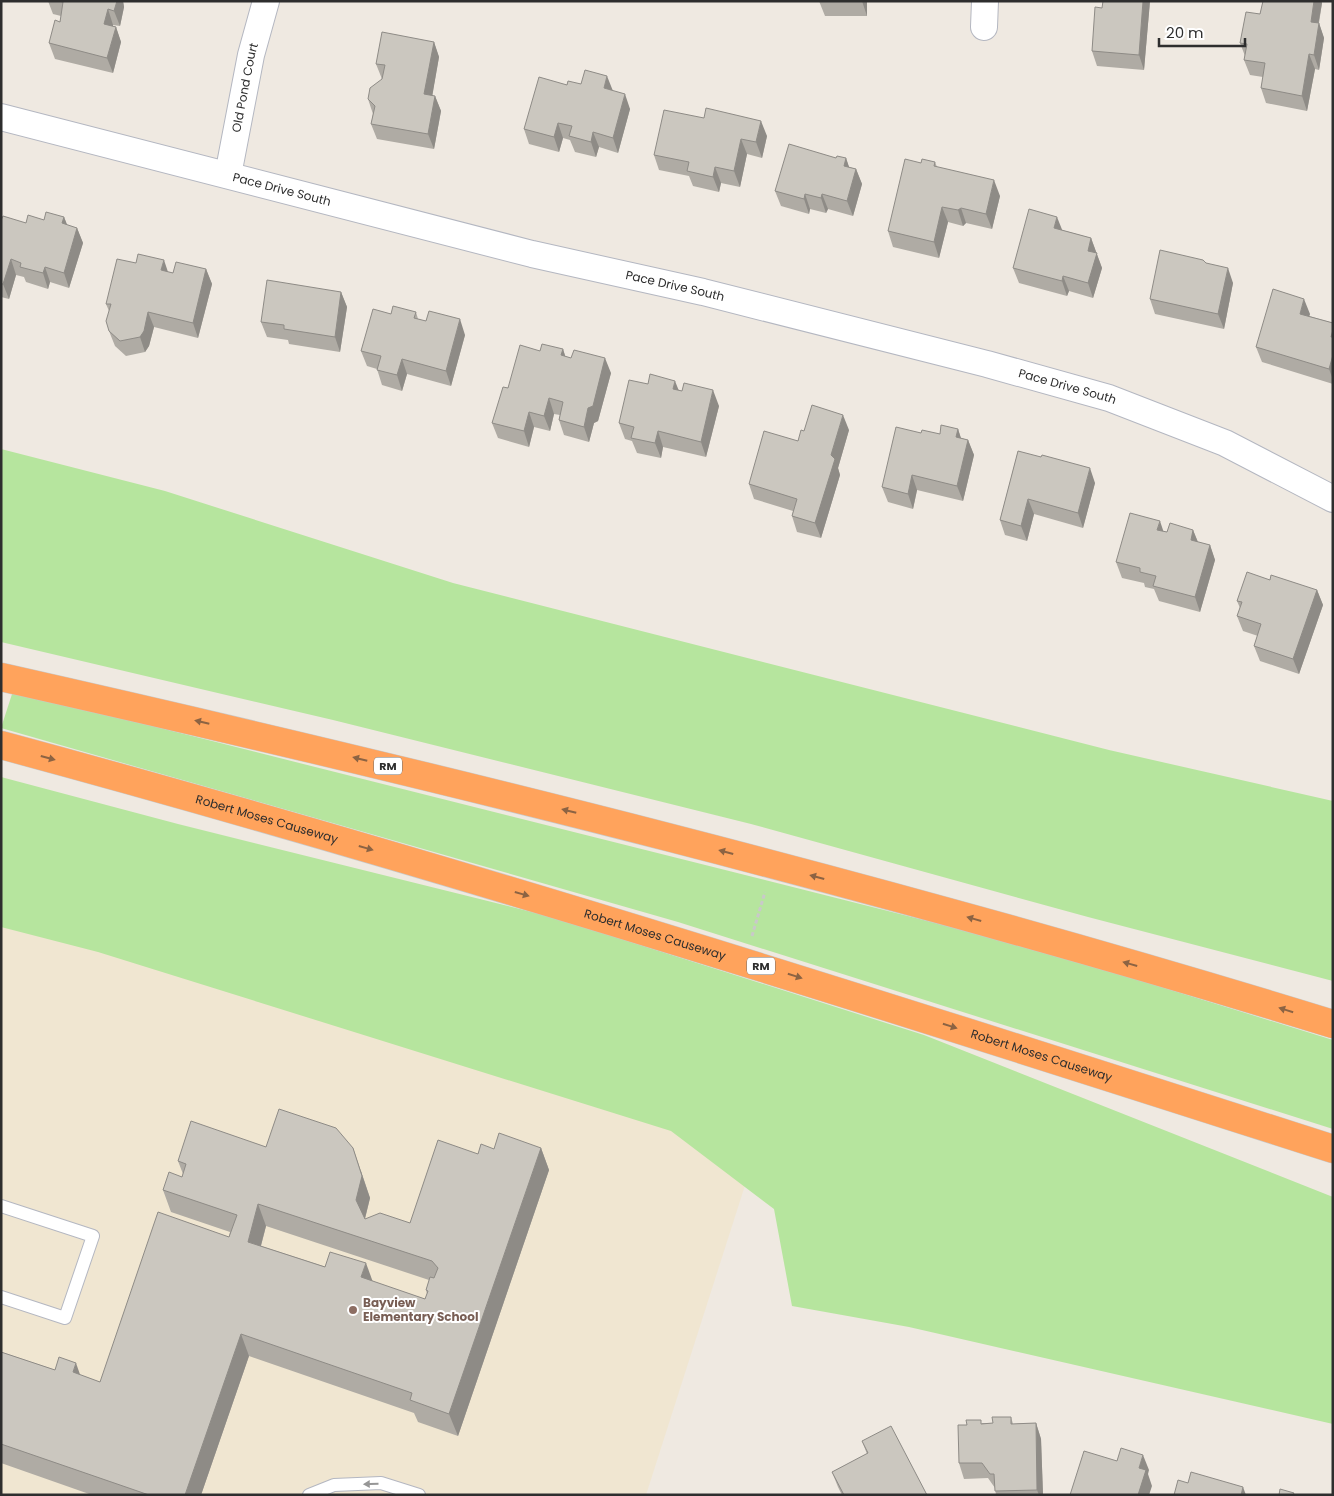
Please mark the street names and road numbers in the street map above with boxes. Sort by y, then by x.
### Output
street label: Old Pond Court [227,41,262,134]
street label: Pace Drive South [231,168,333,210]
street label: Pace Drive South [624,266,726,305]
street label: Pace Drive South [1017,364,1119,408]
road number: RM [374,758,402,774]
street label: Robert Moses Causeway [194,790,340,847]
street label: Robert Moses Causeway [582,905,728,964]
road number: RM [747,958,775,974]
street label: Robert Moses Causeway [969,1025,1115,1086]

